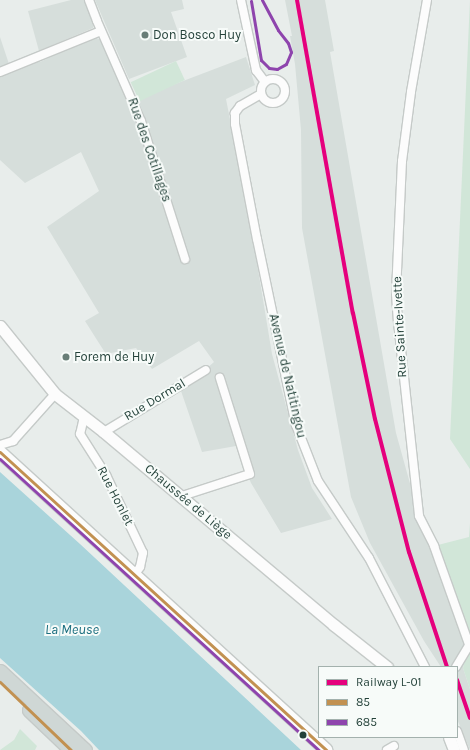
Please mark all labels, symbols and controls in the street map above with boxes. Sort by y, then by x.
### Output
place label: Don Bosco Huy [153,27,241,43]
marker: Don Bosco Huy [140,30,150,40]
street label: Rue des Cotillages [124,96,174,204]
street label: Rue Sainte-Ivette [390,276,410,378]
street label: Avenue de Natitingou [265,312,309,440]
place label: Forem de Huy [74,349,154,365]
marker: Forem de Huy [61,352,71,362]
street label: Rue Dormal [121,376,189,424]
street label: Chaussée de Liège [141,461,235,543]
street label: Rue Honlet [93,464,137,528]
water label: La Meuse [45,622,99,638]
legend [318,666,458,738]
text: Railway L-01 [356,675,422,689]
text: 85 [356,695,370,709]
text: 685 [356,715,377,729]
unlabelled marker [298,730,308,740]

